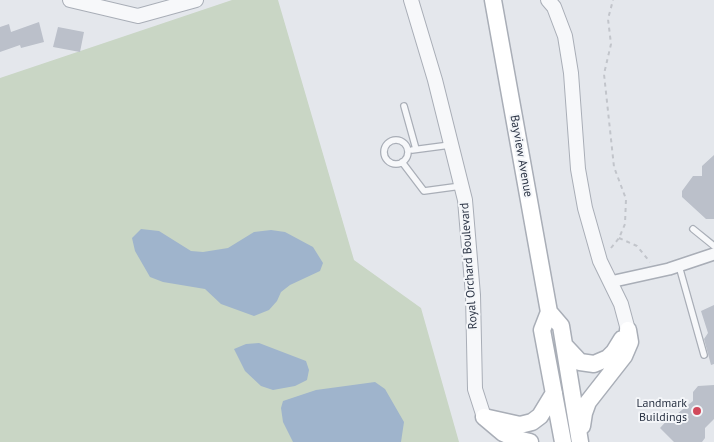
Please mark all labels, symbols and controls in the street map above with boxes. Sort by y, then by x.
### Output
street label: Bayview Avenue [507,114,535,198]
street label: Royal Orchard Boulevard [457,202,481,330]
place label: Landmark Buildings [637,397,687,425]
marker: Landmark Buildings [691,405,703,417]

